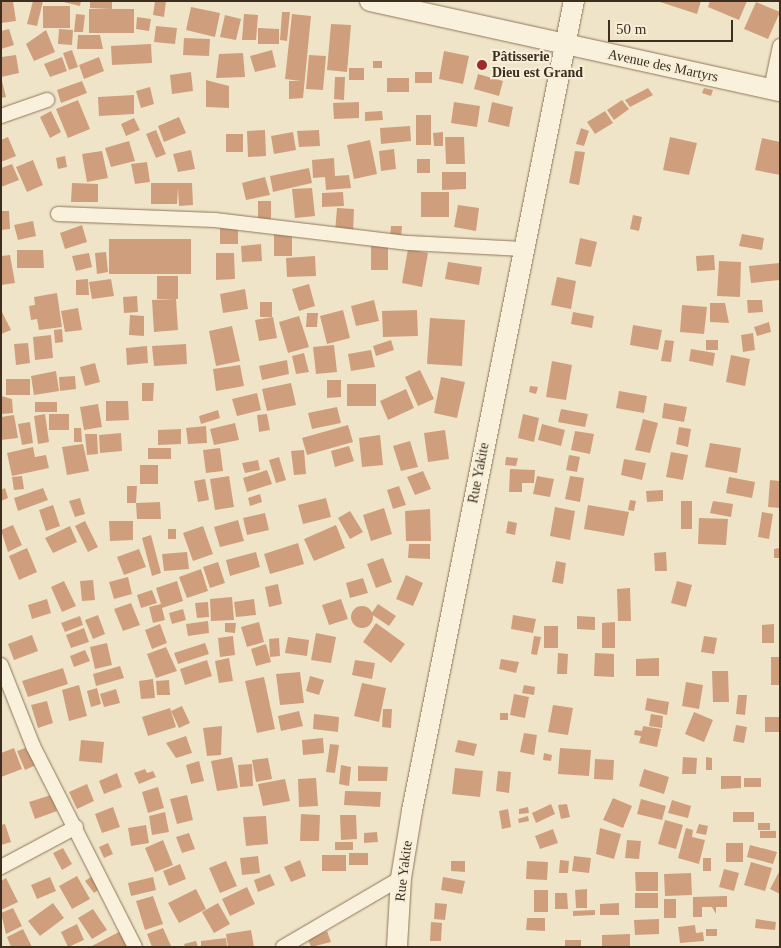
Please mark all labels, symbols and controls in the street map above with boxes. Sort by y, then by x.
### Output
scale bar [611,10,736,42]
text: 50 m [616,21,646,37]
street label: Avenue des Martyrs [606,46,720,86]
place label: Pâtisserie Dieu est Grand [492,49,583,82]
marker: Pâtisserie Dieu est Grand [476,59,488,71]
street label: Rue Yakite [465,441,493,505]
street label: Rue Yakite [392,839,416,903]

